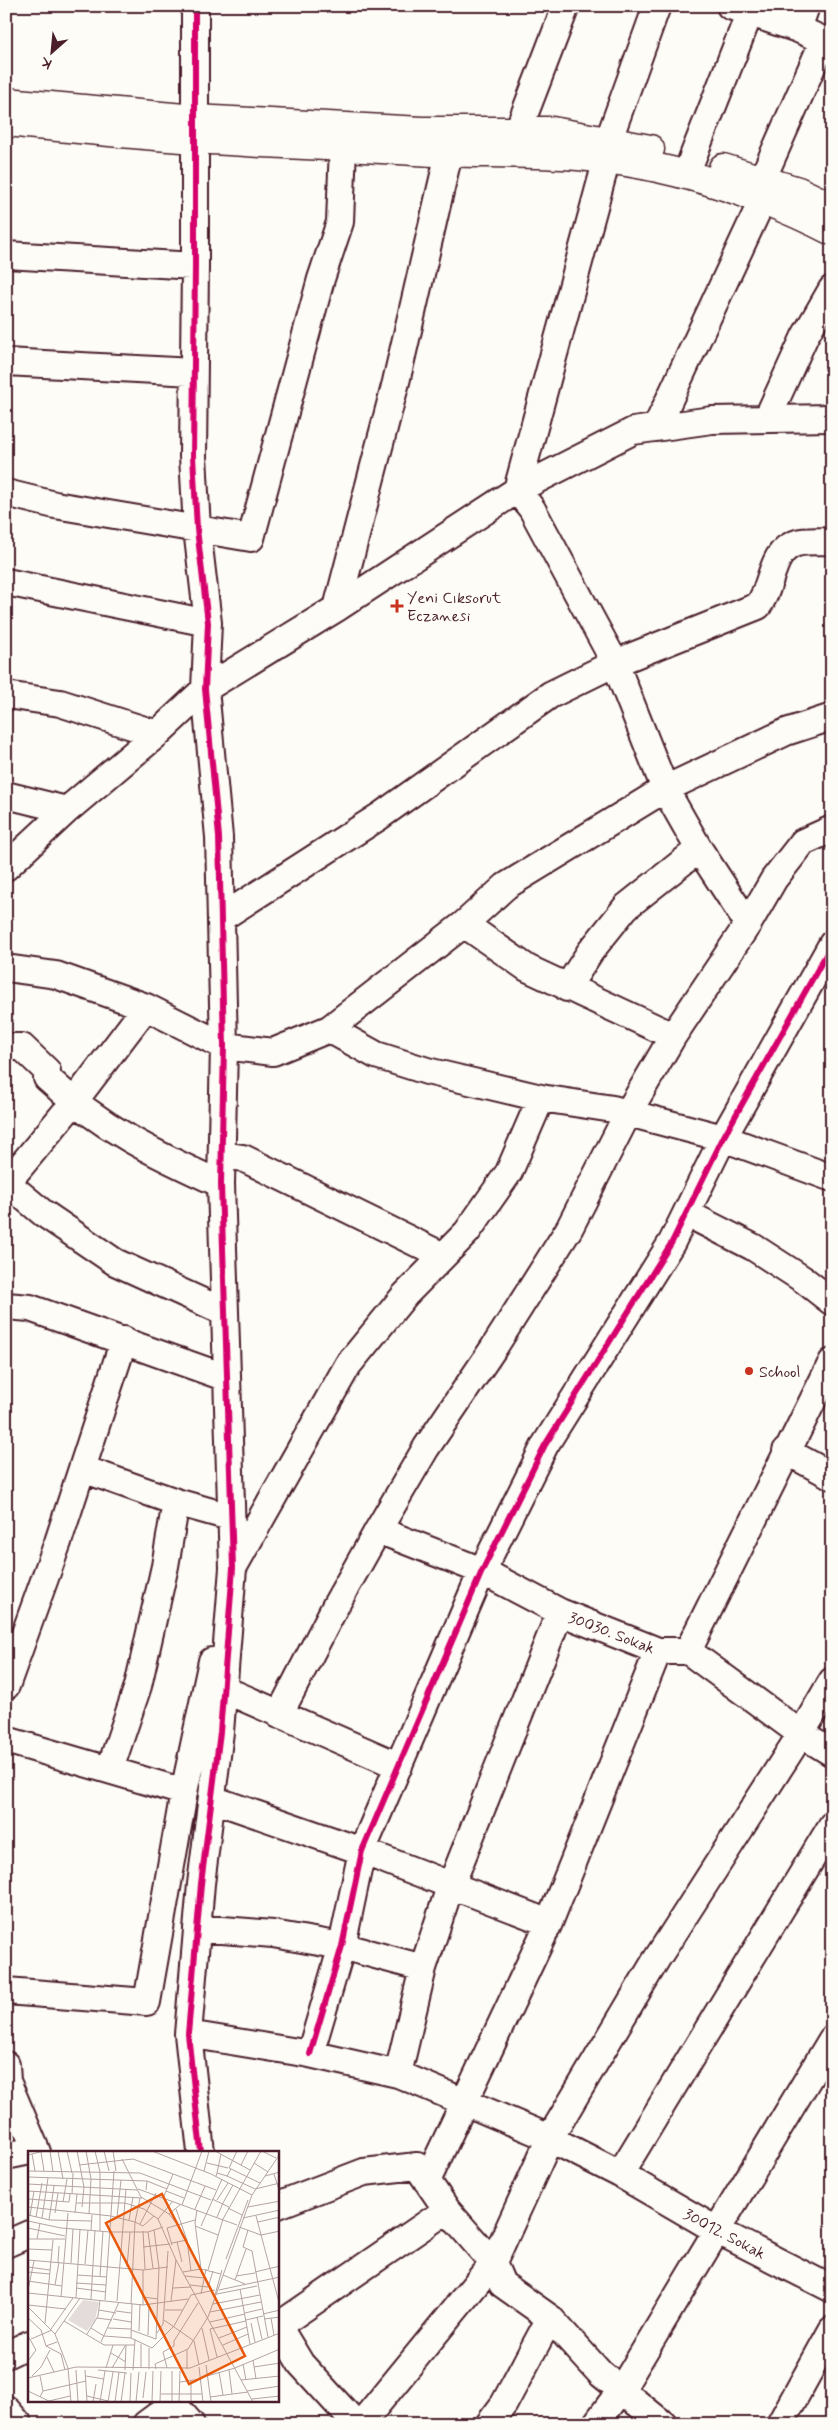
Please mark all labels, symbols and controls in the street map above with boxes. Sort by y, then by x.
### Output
north arrow [28,28,78,78]
text: K [37,52,55,73]
place label: Yeni Cıksorut Eczanesi [407,588,502,627]
marker: Yeni Cıksorut Eczanesi [391,600,403,612]
place label: School [759,1362,800,1383]
marker: School [743,1365,755,1377]
street label: 30030. Sokak [565,1607,658,1659]
inset map [28,2151,279,2402]
street label: 30012. Sokak [680,2204,769,2265]

